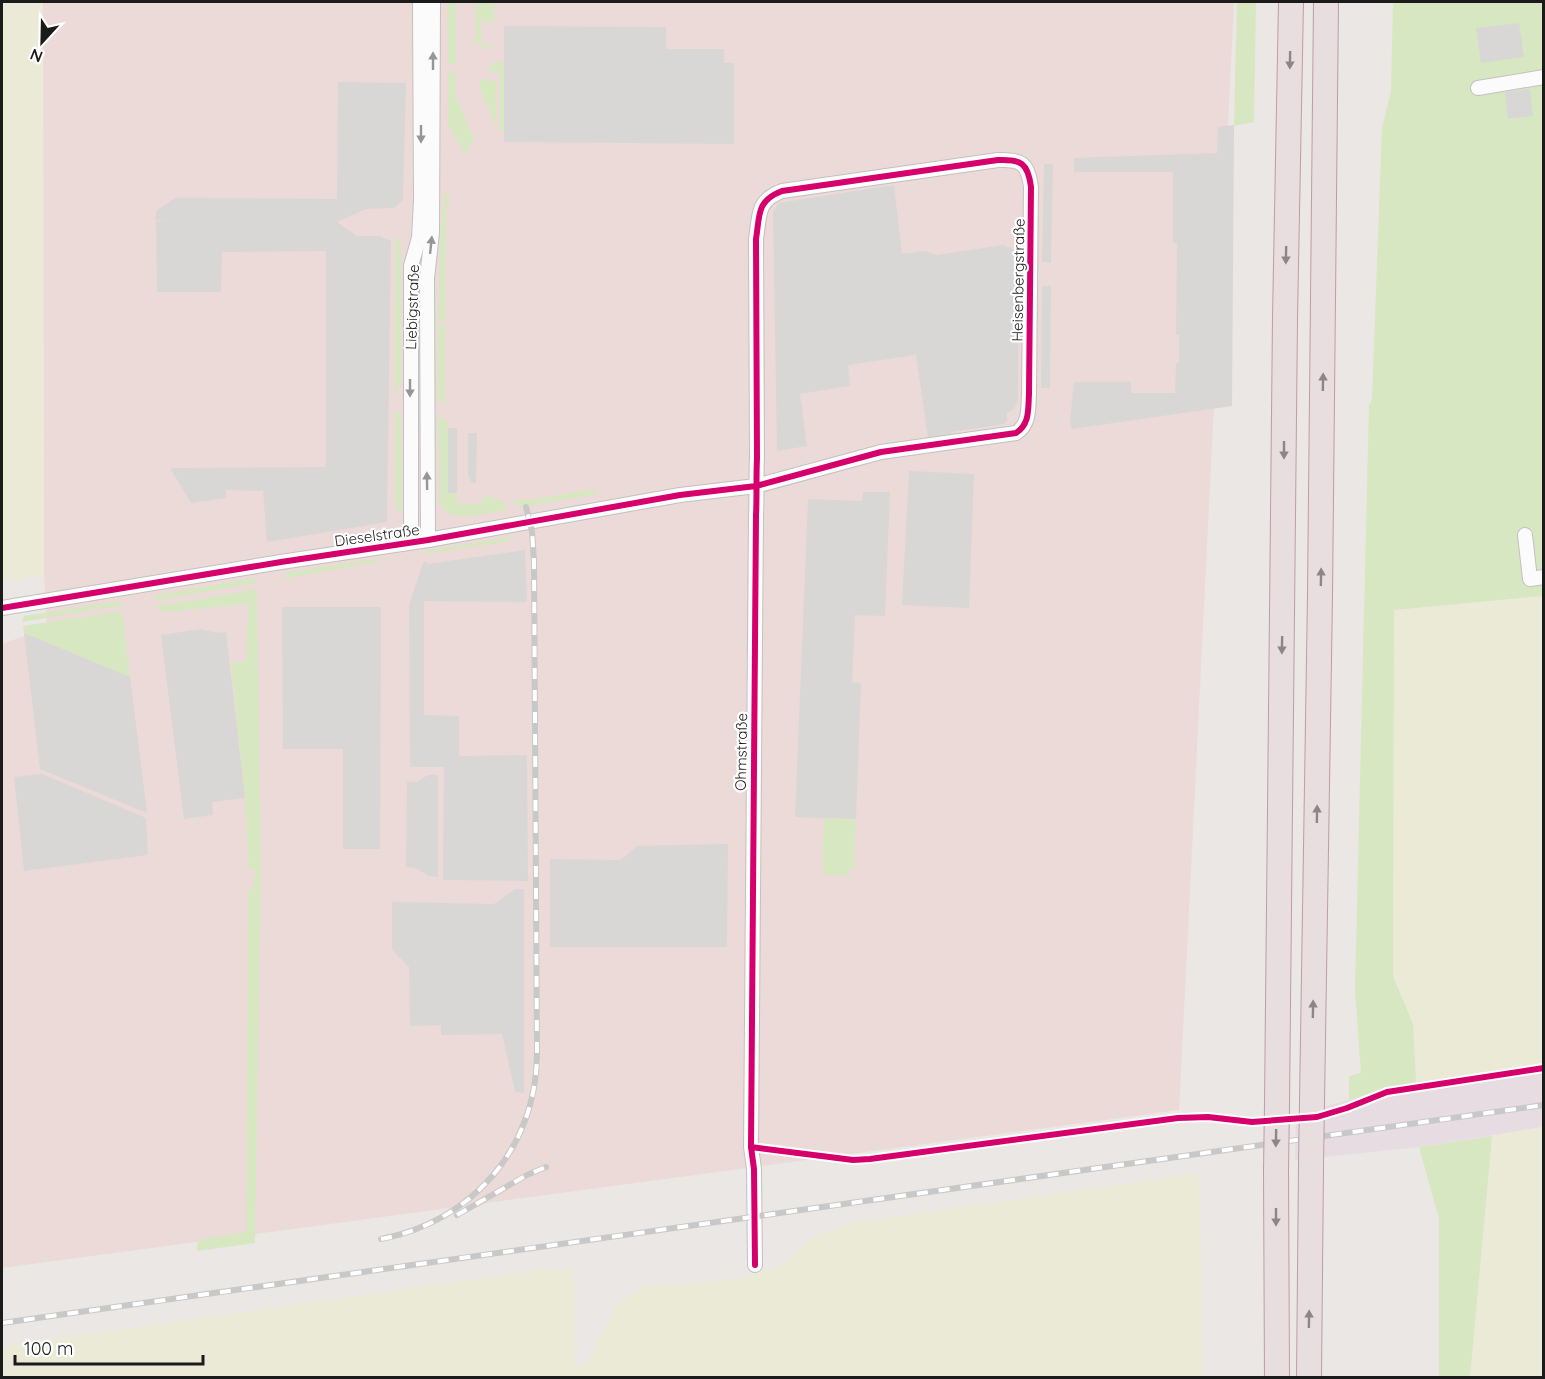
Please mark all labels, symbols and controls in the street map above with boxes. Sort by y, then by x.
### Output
north arrow [12,12,72,72]
text: N [27,44,46,67]
one-way arrow [1285,50,1295,69]
one-way arrow [428,52,438,71]
one-way arrow [416,125,426,144]
street label: Heisenbergstraße [1007,218,1029,342]
one-way arrow [426,235,435,254]
one-way arrow [1281,245,1291,264]
street label: Liebigstraße [401,264,423,350]
one-way arrow [1318,372,1328,391]
one-way arrow [405,378,415,397]
one-way arrow [1279,440,1289,459]
one-way arrow [422,472,432,491]
street label: Dieselstraße [333,520,421,550]
one-way arrow [1316,567,1326,586]
one-way arrow [1278,635,1287,654]
street label: Ohmstraße [731,713,751,791]
one-way arrow [1312,804,1322,823]
one-way arrow [1309,999,1318,1018]
one-way arrow [1272,1128,1281,1147]
one-way arrow [1271,1207,1281,1226]
one-way arrow [1304,1310,1314,1329]
scale bar [15,1328,202,1366]
text: 100 m [24,1337,73,1360]

